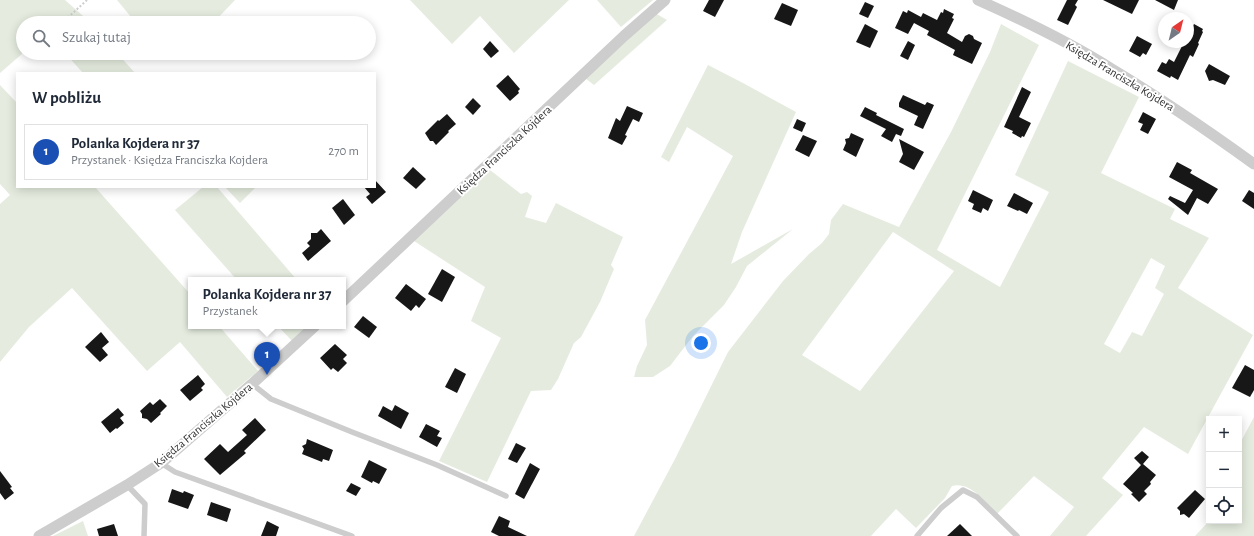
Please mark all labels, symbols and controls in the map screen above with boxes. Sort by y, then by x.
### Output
north arrow [1158,12,1194,48]
search box [16,16,376,60]
icon: search [30,27,52,49]
text: Szukaj tutaj [62,30,131,45]
street label: Księdza Franciszka Kojdera [1063,39,1177,114]
text: W pobliżu [32,89,101,106]
street label: Księdza Franciszka Kojdera [454,103,555,198]
text: Polanka Kojdera nr 37 [71,136,200,151]
text: 1 [44,145,48,158]
text: 270 m [328,145,359,158]
text: Przystanek · Księdza Franciszka Kojdera [71,154,268,167]
popup [188,277,346,329]
text: Polanka Kojdera nr 37 [203,287,331,302]
text: Przystanek [203,305,258,318]
your location [691,333,711,353]
pin: 1 [254,342,280,375]
street label: Księdza Franciszka Kojdera [152,380,255,470]
map controls [1206,416,1242,524]
button: + [1206,416,1242,452]
button: − [1206,452,1242,488]
button: locate [1206,488,1242,524]

